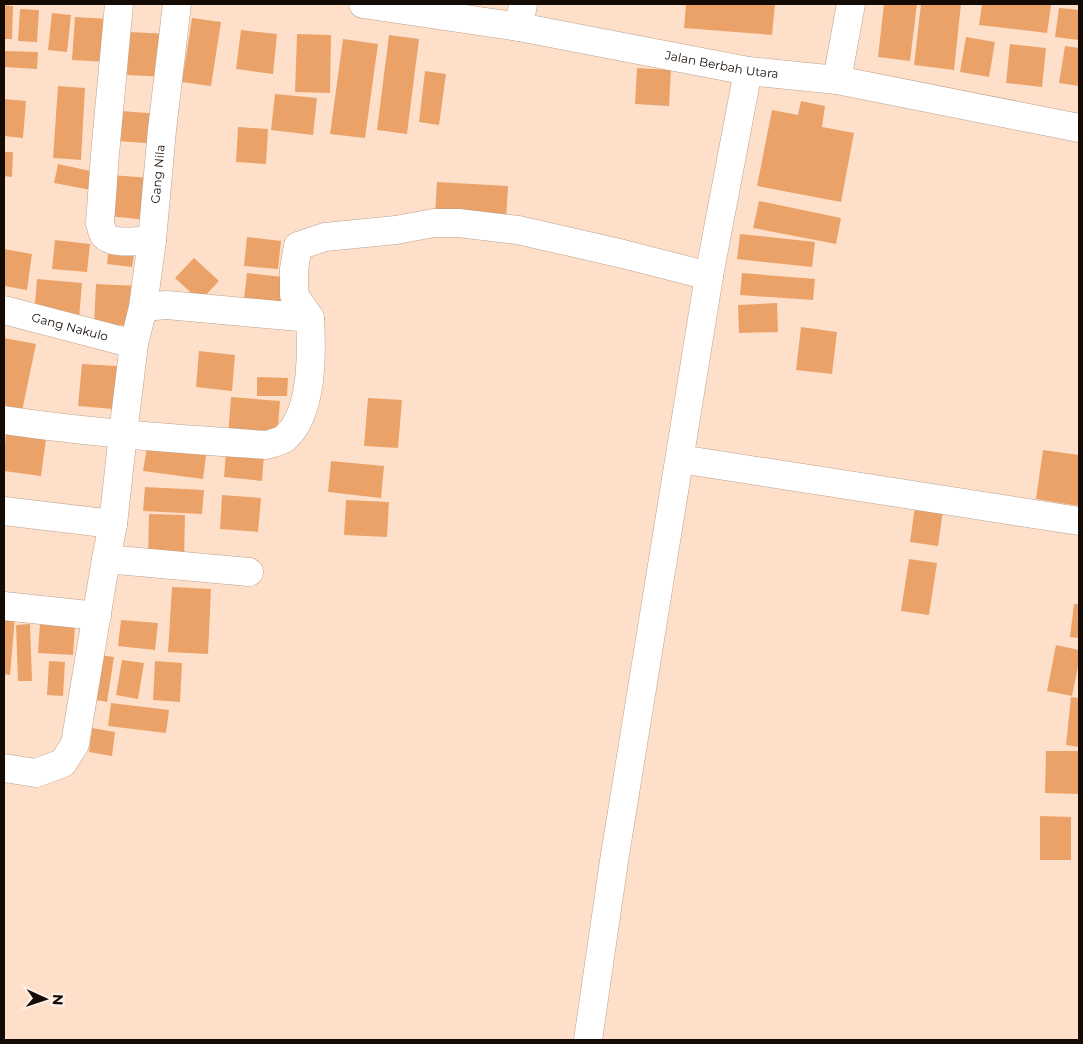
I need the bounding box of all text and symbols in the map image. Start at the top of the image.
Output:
street label: Jalan Berbah Utara [663,47,779,81]
street label: Gang Nila [147,144,168,204]
street label: Gang Nakulo [30,310,110,344]
north arrow [20,974,70,1024]
text: N [49,994,67,1006]

